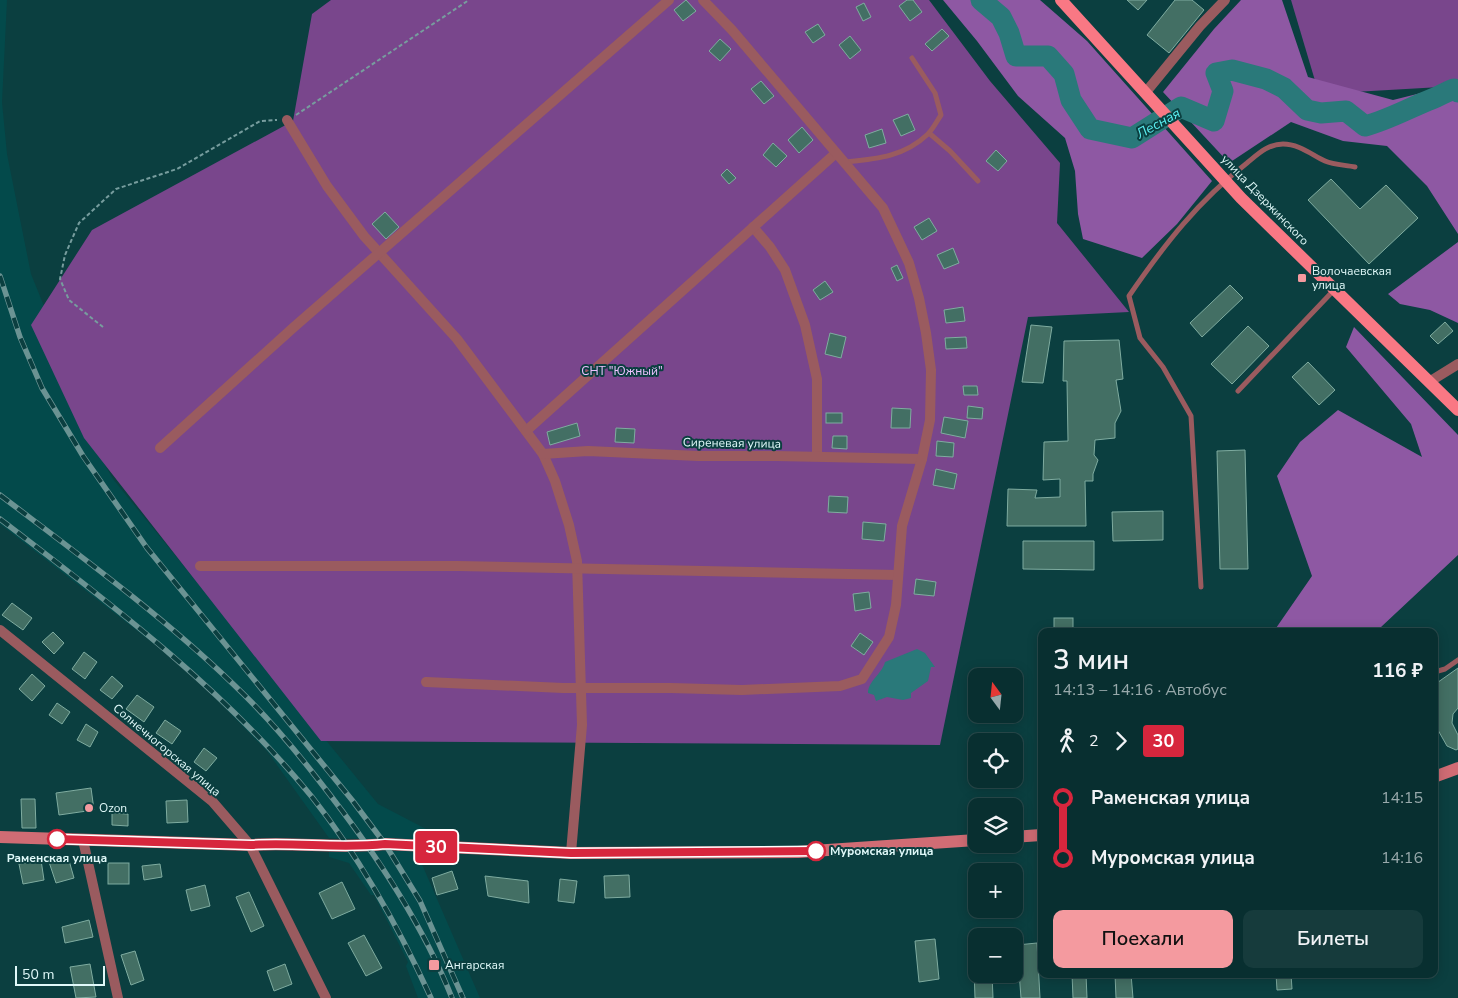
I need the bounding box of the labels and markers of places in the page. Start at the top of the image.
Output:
place label: Волочаевская улица [1312,263,1392,293]
marker: Волочаевская улица [1296,272,1308,284]
place label: Ozon [99,800,127,816]
marker: Ozon [83,802,95,814]
marker: Раменская улица [47,829,67,849]
marker: Муромская улица [806,841,826,861]
place label: Муромская улица [830,843,934,859]
place label: Раменская улица [7,850,107,866]
place label: Ангарская [445,957,505,973]
marker: Ангарская [427,958,441,972]

